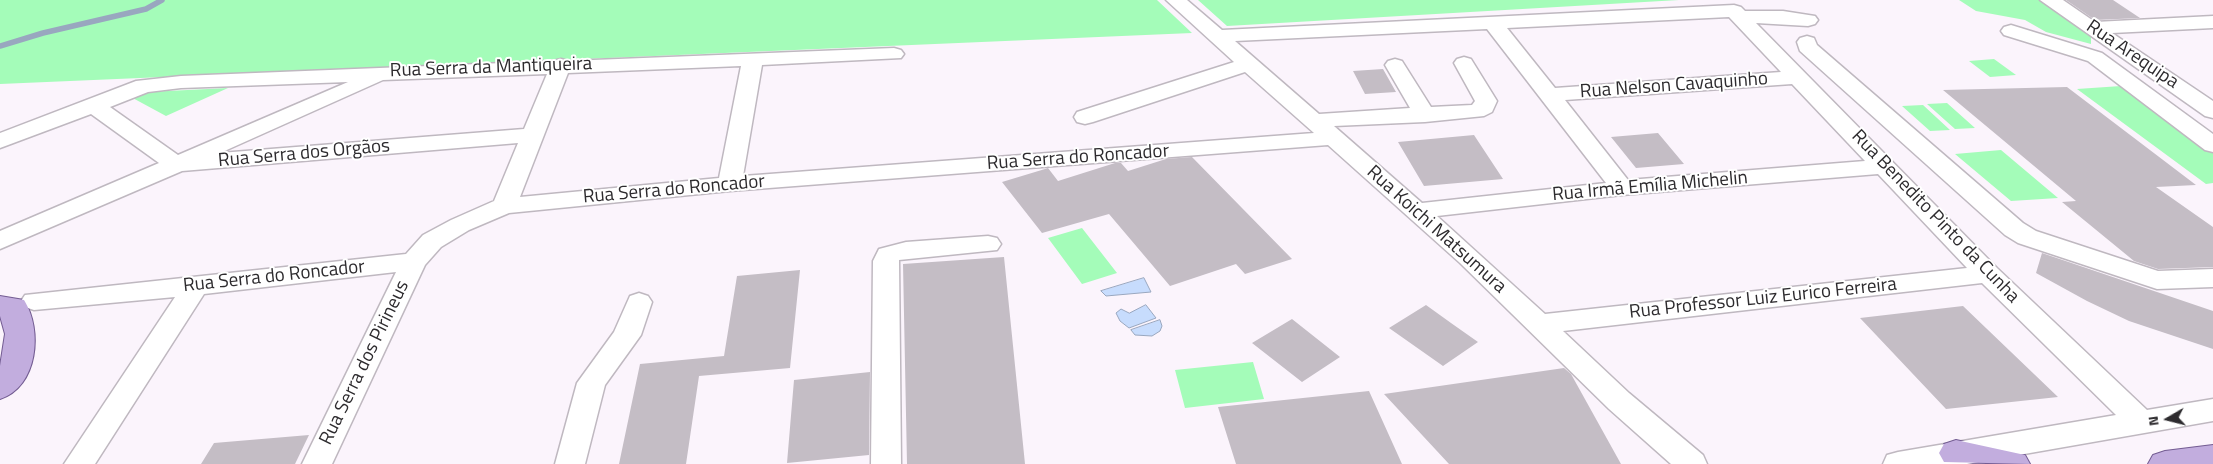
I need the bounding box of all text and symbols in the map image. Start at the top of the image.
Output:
street label: Rua Arequipa [2081,16,2183,94]
street label: Rua Serra da Mantiqueira [390,53,592,83]
street label: Rua Nelson Cavaquinho [1579,68,1769,104]
street label: Rua Benedito Pinto da Cunha [1846,126,2024,308]
street label: Rua Serra dos Orgãos [217,135,391,173]
street label: Rua Serra do Roncador [986,140,1170,176]
street label: Rua Koichi Matsumura [1361,161,1511,299]
street label: Rua Irmã Emília Michelin [1551,167,1749,207]
street label: Rua Serra do Roncador [582,171,766,209]
street label: Rua Serra do Roncador [182,256,366,298]
street label: Rua Professor Luiz Eurico Ferreira [1628,274,1898,324]
street label: Rua Serra dos Pirineus [315,277,415,449]
north arrow [2143,394,2193,444]
text: N [2142,415,2164,427]

